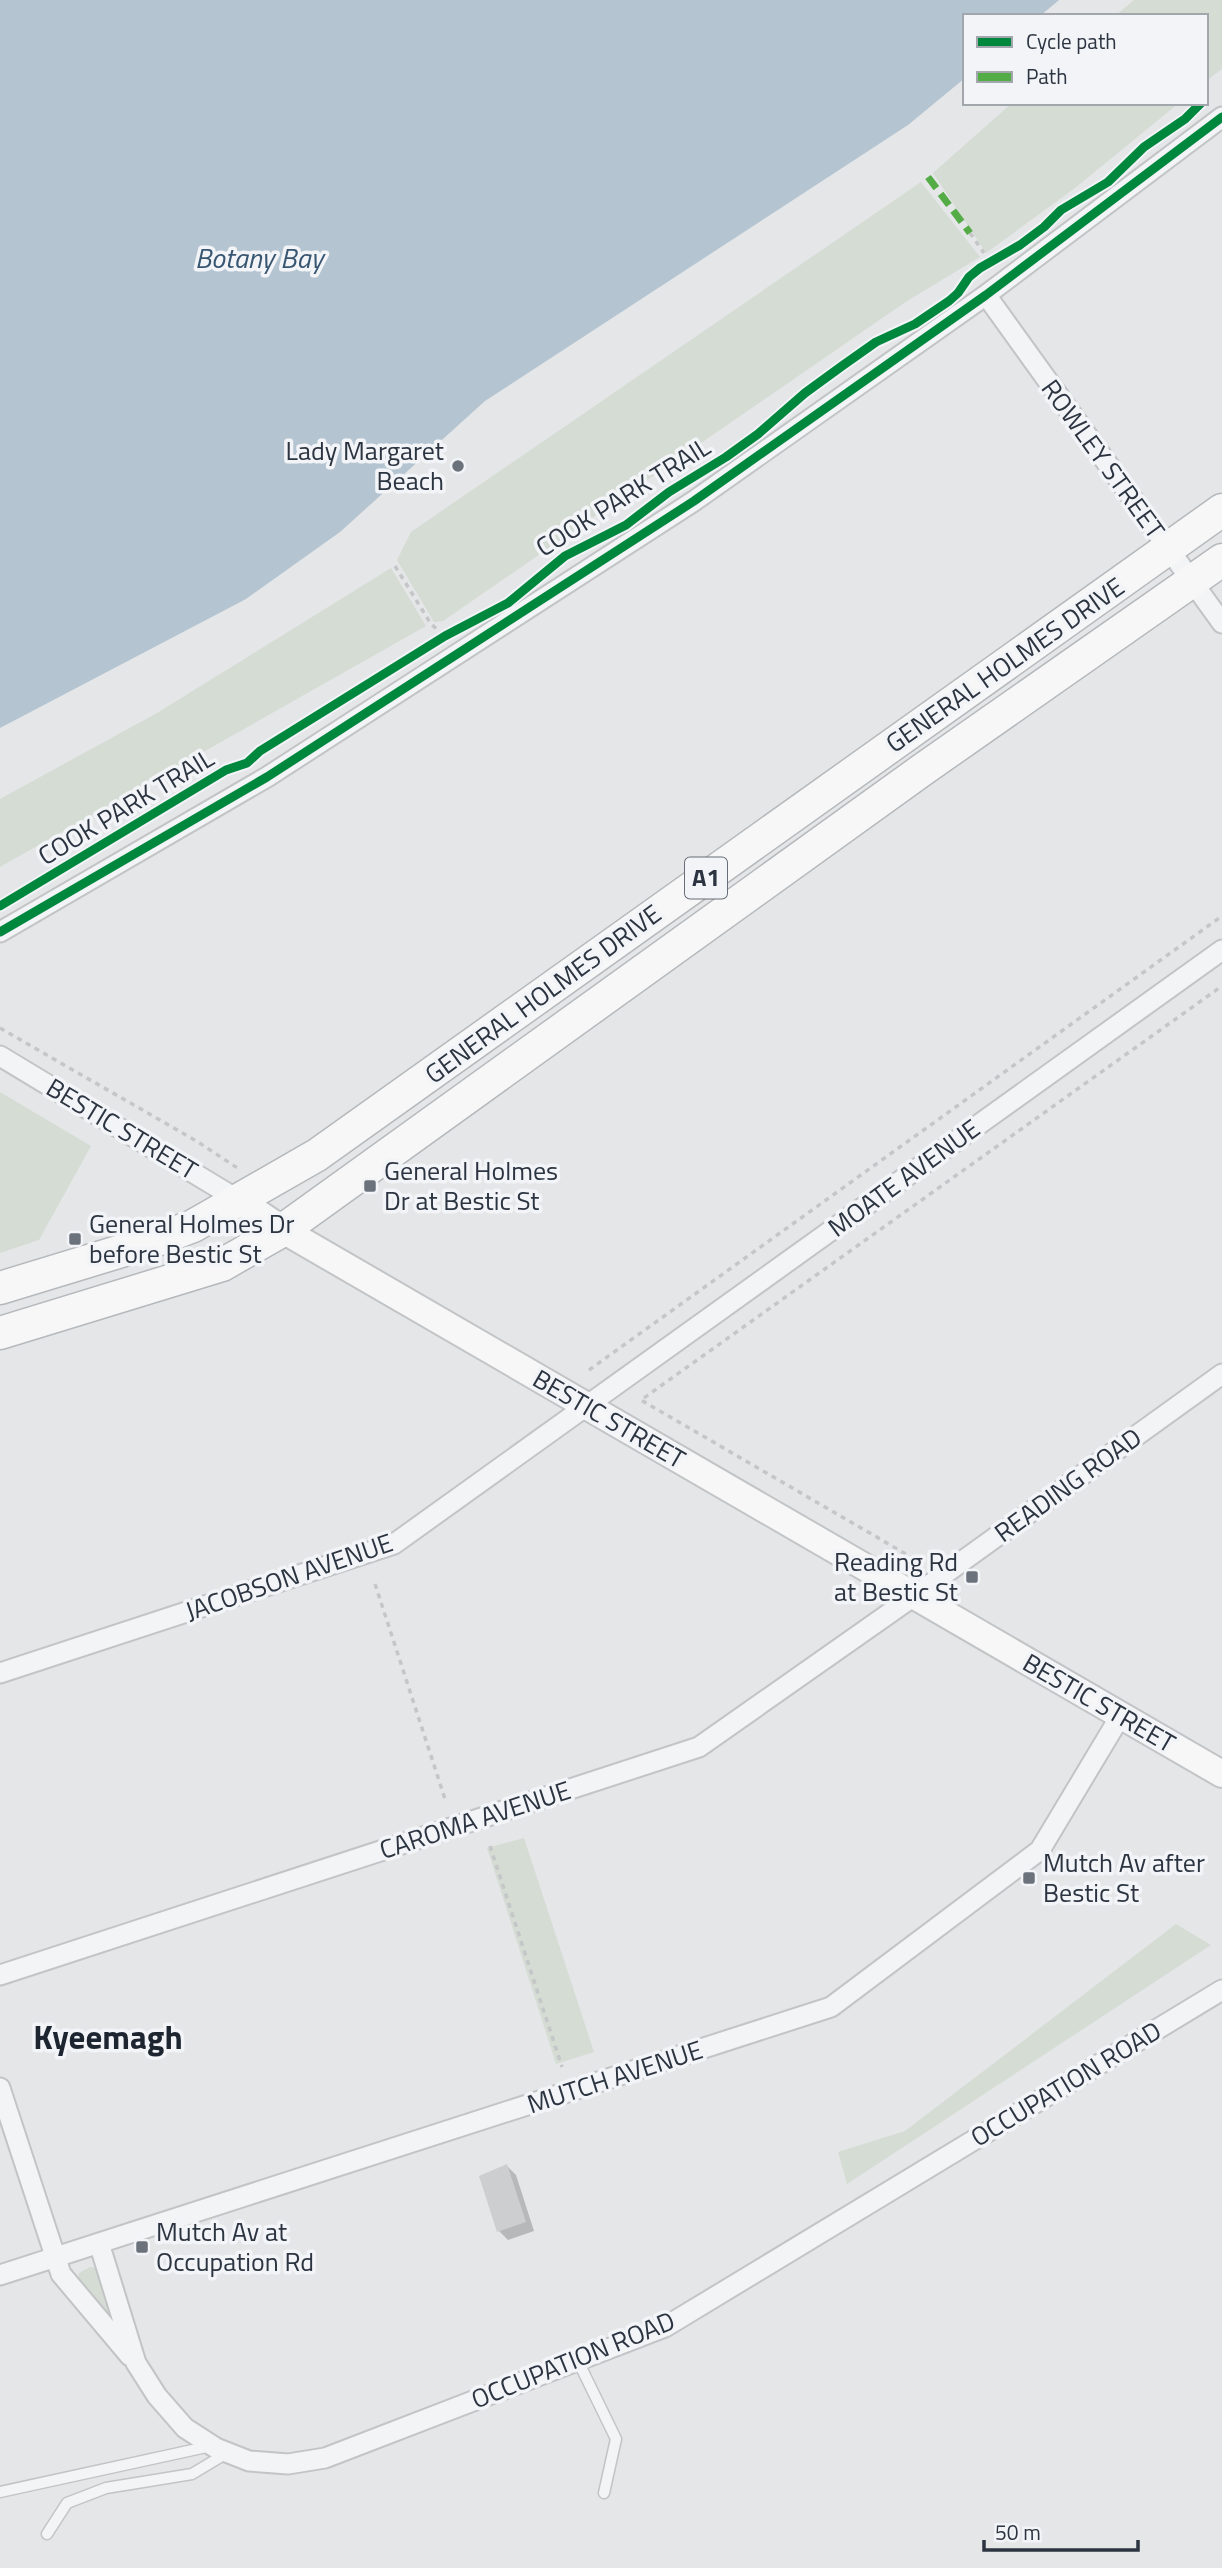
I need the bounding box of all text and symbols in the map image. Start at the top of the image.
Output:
legend [963,14,1208,105]
text: Cycle path [1026,25,1117,57]
text: Path [1026,60,1068,92]
water label: Botany Bay [195,236,326,279]
street label: ROWLEY STREET [1032,371,1175,547]
street label: COOK PARK TRAIL [528,427,718,566]
place label: Lady Margaret Beach [286,431,444,500]
marker: Lady Margaret Beach [450,458,466,474]
street label: GENERAL HOLMES DRIVE [877,567,1132,762]
street label: COOK PARK TRAIL [30,738,222,875]
road number: A1 [685,858,727,898]
street label: GENERAL HOLMES DRIVE [416,894,669,1093]
street label: BESTIC STREET [39,1068,206,1189]
street label: MOATE AVENUE [820,1109,988,1246]
place label: General Holmes Dr at Bestic St [384,1151,558,1220]
marker: General Holmes Dr at Bestic St [362,1178,378,1194]
place label: General Holmes Dr before Bestic St [89,1204,295,1273]
marker: General Holmes Dr before Bestic St [67,1231,83,1247]
street label: BESTIC STREET [526,1359,693,1478]
street label: READING ROAD [986,1418,1149,1551]
street label: JACOBSON AVENUE [180,1523,398,1630]
place label: Reading Rd at Bestic St [834,1542,958,1611]
marker: Reading Rd at Bestic St [964,1569,980,1585]
street label: BESTIC STREET [1016,1643,1183,1762]
street label: CAROMA AVENUE [374,1770,575,1869]
place label: Mutch Av after Bestic St [1043,1843,1205,1912]
marker: Mutch Av after Bestic St [1021,1870,1037,1886]
street label: OCCUPATION ROAD [963,2011,1169,2156]
district label: Kyeemagh [33,2012,183,2062]
street label: MUTCH AVENUE [522,2030,708,2123]
place label: Mutch Av at Occupation Rd [156,2212,314,2281]
marker: Mutch Av at Occupation Rd [134,2239,150,2255]
street label: OCCUPATION ROAD [465,2301,680,2418]
scale bar [984,2508,1138,2552]
text: 50 m [995,2516,1041,2548]

